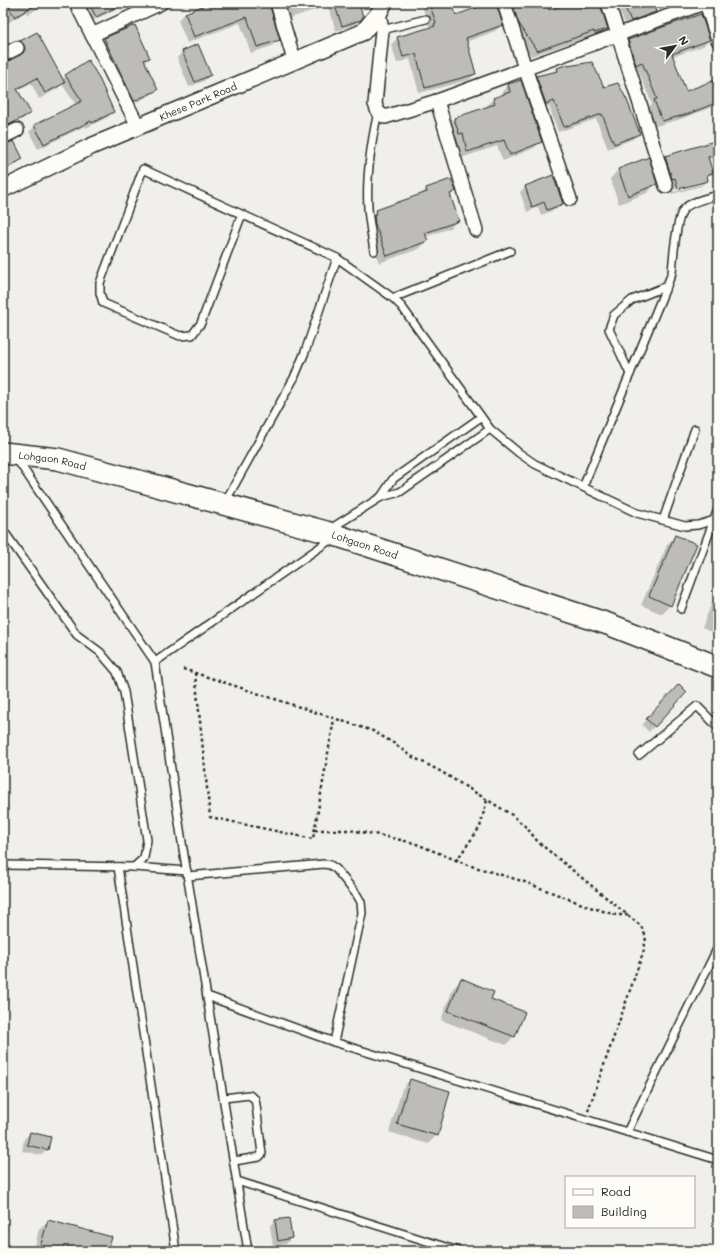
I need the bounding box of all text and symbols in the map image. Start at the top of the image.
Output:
north arrow [655,26,695,66]
text: N [675,33,692,48]
street label: Khese Park Road [157,79,239,124]
street label: Lohgaon Road [18,448,88,473]
street label: Lohgaon Road [330,527,400,562]
legend [565,1176,695,1228]
text: Road [601,1183,631,1199]
text: Building [601,1203,647,1219]

